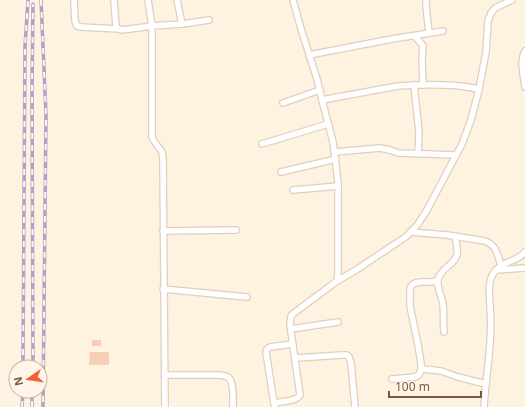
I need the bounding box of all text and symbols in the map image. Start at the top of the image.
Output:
north arrow [8,359,48,399]
scale bar [389,373,481,399]
text: N [9,375,26,387]
text: 100 m [395,378,430,395]

